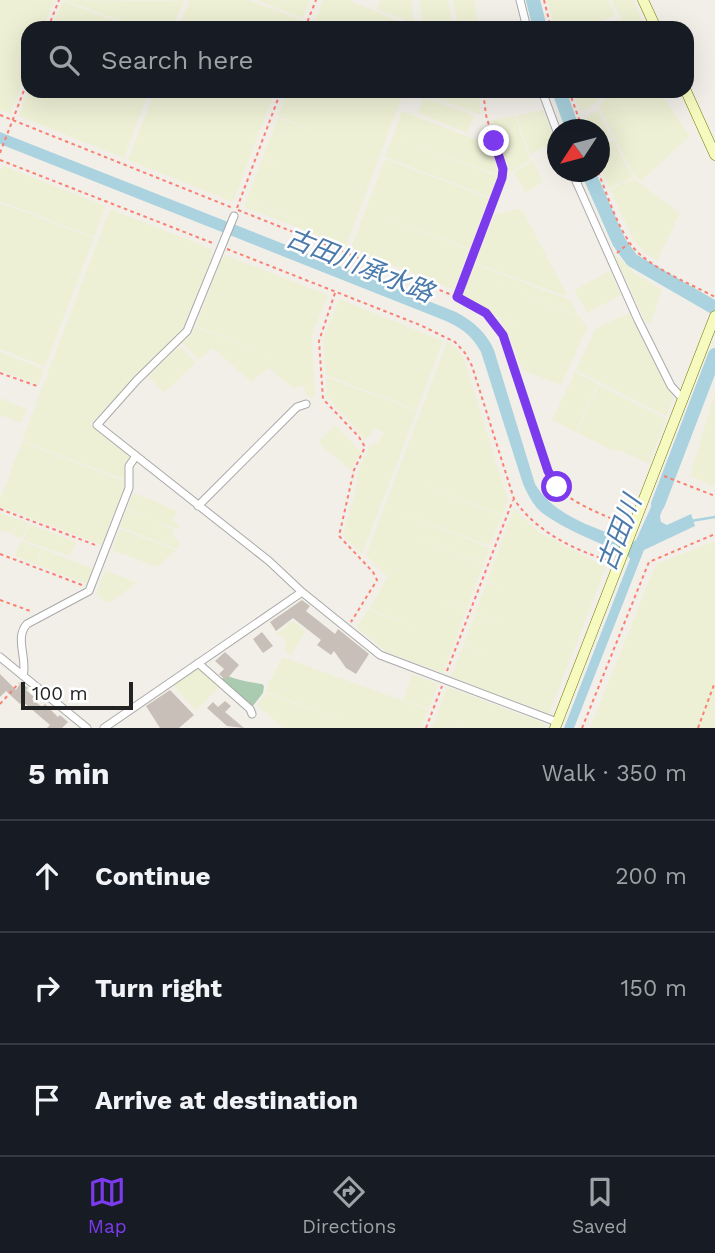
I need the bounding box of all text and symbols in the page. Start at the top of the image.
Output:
search box [21,21,694,98]
icon: search [45,41,83,79]
text: Search here [101,45,253,75]
north arrow [547,119,610,182]
route end [478,125,509,156]
water label: 古田川承水路 [282,222,440,309]
route start [541,471,572,502]
water label: 古田川 [591,488,648,575]
scale bar [21,679,133,711]
text: 100 m [32,682,88,705]
text: 5 min [28,756,110,791]
text: Walk · 350 m [541,760,687,787]
icon: ahead [28,857,66,895]
text: Continue [95,861,211,891]
text: 200 m [615,863,687,890]
icon: right [28,969,66,1007]
text: Turn right [95,973,222,1003]
text: 150 m [621,975,687,1002]
icon: arrive [28,1081,66,1119]
text: Arrive at destination [95,1085,358,1115]
tab: Map [88,1173,127,1238]
tab: Directions [302,1173,396,1238]
tab: Saved [572,1173,627,1238]

